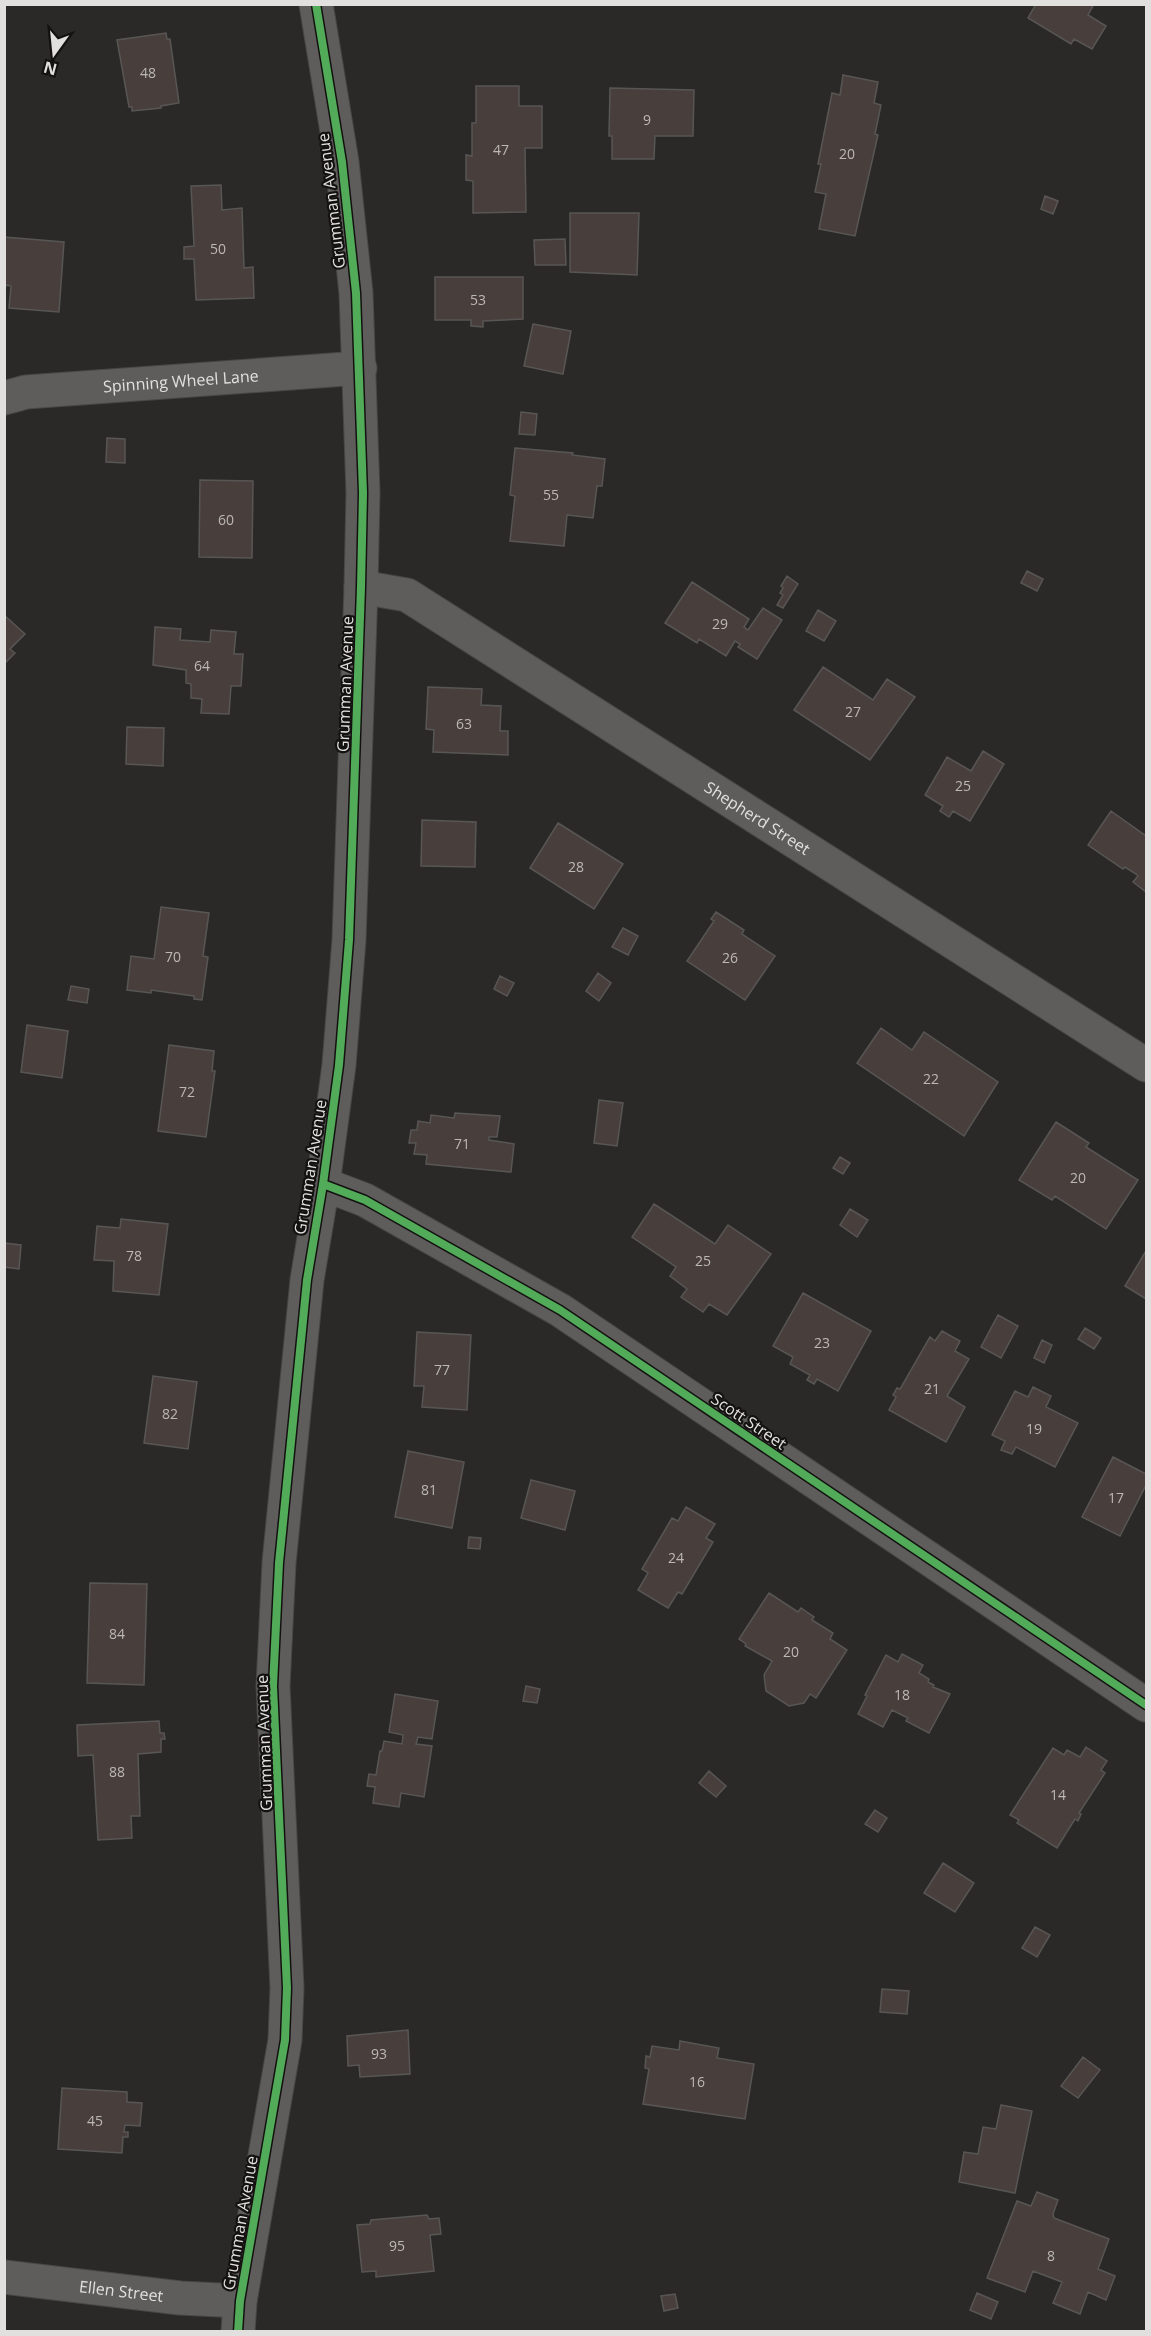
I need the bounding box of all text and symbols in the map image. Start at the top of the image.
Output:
north arrow [24,24,84,84]
text: N [41,56,59,81]
house number: 48 [140,63,156,82]
house number: 9 [643,110,651,129]
street label: Grumman Avenue [312,132,350,270]
house number: 47 [493,140,509,159]
house number: 20 [839,144,855,163]
house number: 50 [210,239,226,258]
house number: 53 [470,290,486,309]
street label: Spinning Wheel Lane [102,364,259,397]
house number: 55 [543,485,559,504]
house number: 60 [218,510,234,529]
house number: 29 [712,614,728,633]
street label: Grumman Avenue [332,616,358,752]
house number: 64 [194,656,210,675]
house number: 27 [845,702,861,721]
house number: 63 [456,714,472,733]
street label: Shepherd Street [700,776,815,860]
house number: 25 [955,776,971,795]
house number: 28 [568,857,584,876]
house number: 70 [165,947,181,966]
house number: 26 [722,948,738,967]
house number: 22 [923,1069,939,1088]
house number: 72 [179,1082,195,1101]
street label: Grumman Avenue [288,1098,332,1236]
house number: 71 [454,1134,470,1153]
house number: 20 [1070,1168,1086,1187]
house number: 78 [126,1246,142,1265]
house number: 25 [695,1251,711,1270]
house number: 23 [814,1333,830,1352]
house number: 77 [434,1360,450,1379]
house number: 21 [924,1379,940,1398]
street label: Scott Street [707,1388,791,1454]
house number: 82 [162,1404,178,1423]
house number: 19 [1026,1419,1042,1438]
house number: 81 [421,1480,437,1499]
house number: 17 [1108,1488,1124,1507]
house number: 24 [668,1548,684,1567]
house number: 84 [109,1624,125,1643]
house number: 20 [783,1642,799,1661]
street label: Grumman Avenue [251,1675,277,1811]
house number: 18 [894,1685,910,1704]
house number: 88 [109,1762,125,1781]
house number: 14 [1050,1785,1066,1804]
house number: 93 [371,2044,387,2063]
house number: 16 [689,2072,705,2091]
house number: 45 [87,2111,103,2130]
street label: Grumman Avenue [217,2154,263,2292]
house number: 95 [389,2236,405,2255]
house number: 8 [1047,2246,1055,2265]
street label: Ellen Street [78,2275,165,2307]

